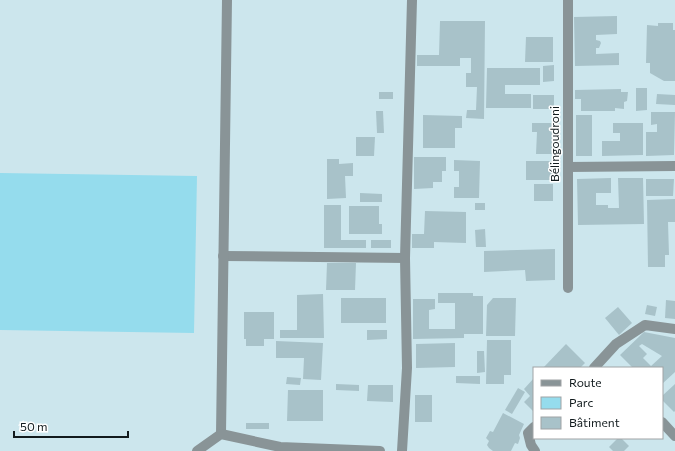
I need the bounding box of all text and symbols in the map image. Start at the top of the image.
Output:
street label: Bélingoudroni [547,106,561,182]
legend [533,367,663,439]
text: Route [569,375,602,389]
text: Parc [569,395,593,409]
scale bar [14,413,128,439]
text: Bâtiment [569,415,620,429]
text: 50 m [20,419,48,433]

